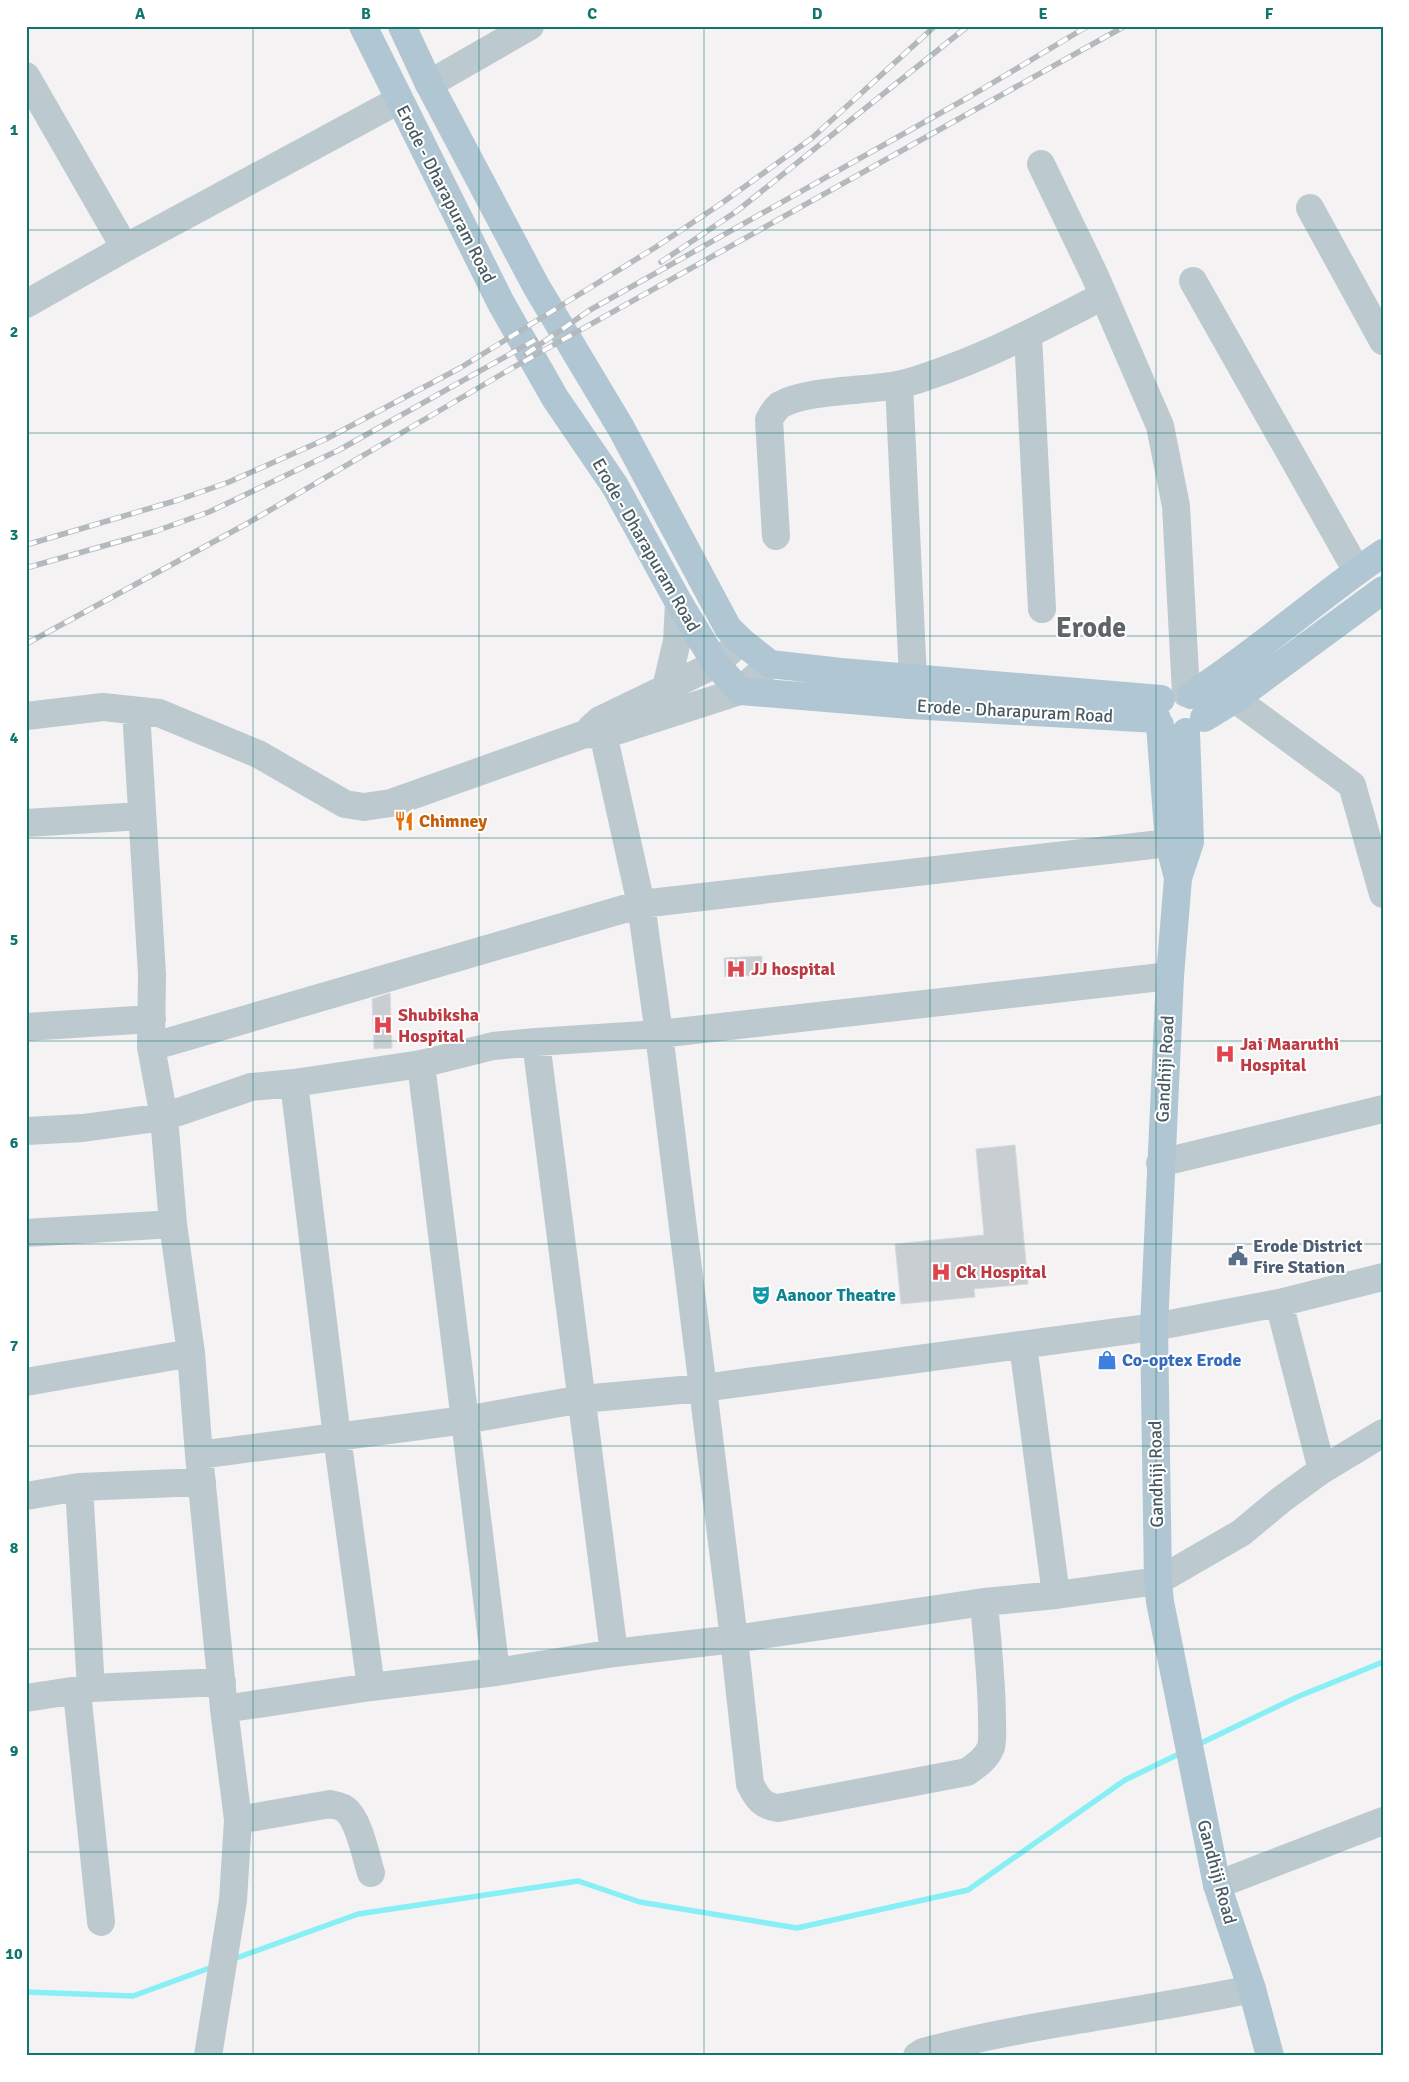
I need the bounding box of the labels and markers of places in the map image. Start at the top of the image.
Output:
restaurant icon: Chimney [393,810,415,832]
place label: Chimney [419,810,487,832]
hospital icon: JJ hospital [725,958,747,980]
place label: JJ hospital [751,958,836,980]
place label: Shubiksha Hospital [398,1004,479,1047]
hospital icon: Shubiksha Hospital [372,1014,394,1036]
place label: Jai Maaruthi Hospital [1240,1033,1339,1076]
hospital icon: Jai Maaruthi Hospital [1214,1043,1236,1065]
place label: Erode District Fire Station [1253,1235,1363,1278]
public building icon: Erode District Fire Station [1227,1245,1249,1267]
hospital icon: Ck Hospital [930,1261,952,1283]
place label: Ck Hospital [956,1261,1047,1283]
theatre icon: Aanoor Theatre [750,1284,772,1306]
place label: Aanoor Theatre [776,1284,896,1306]
shop icon: Co-optex Erode [1096,1349,1118,1371]
place label: Co-optex Erode [1122,1349,1242,1371]

